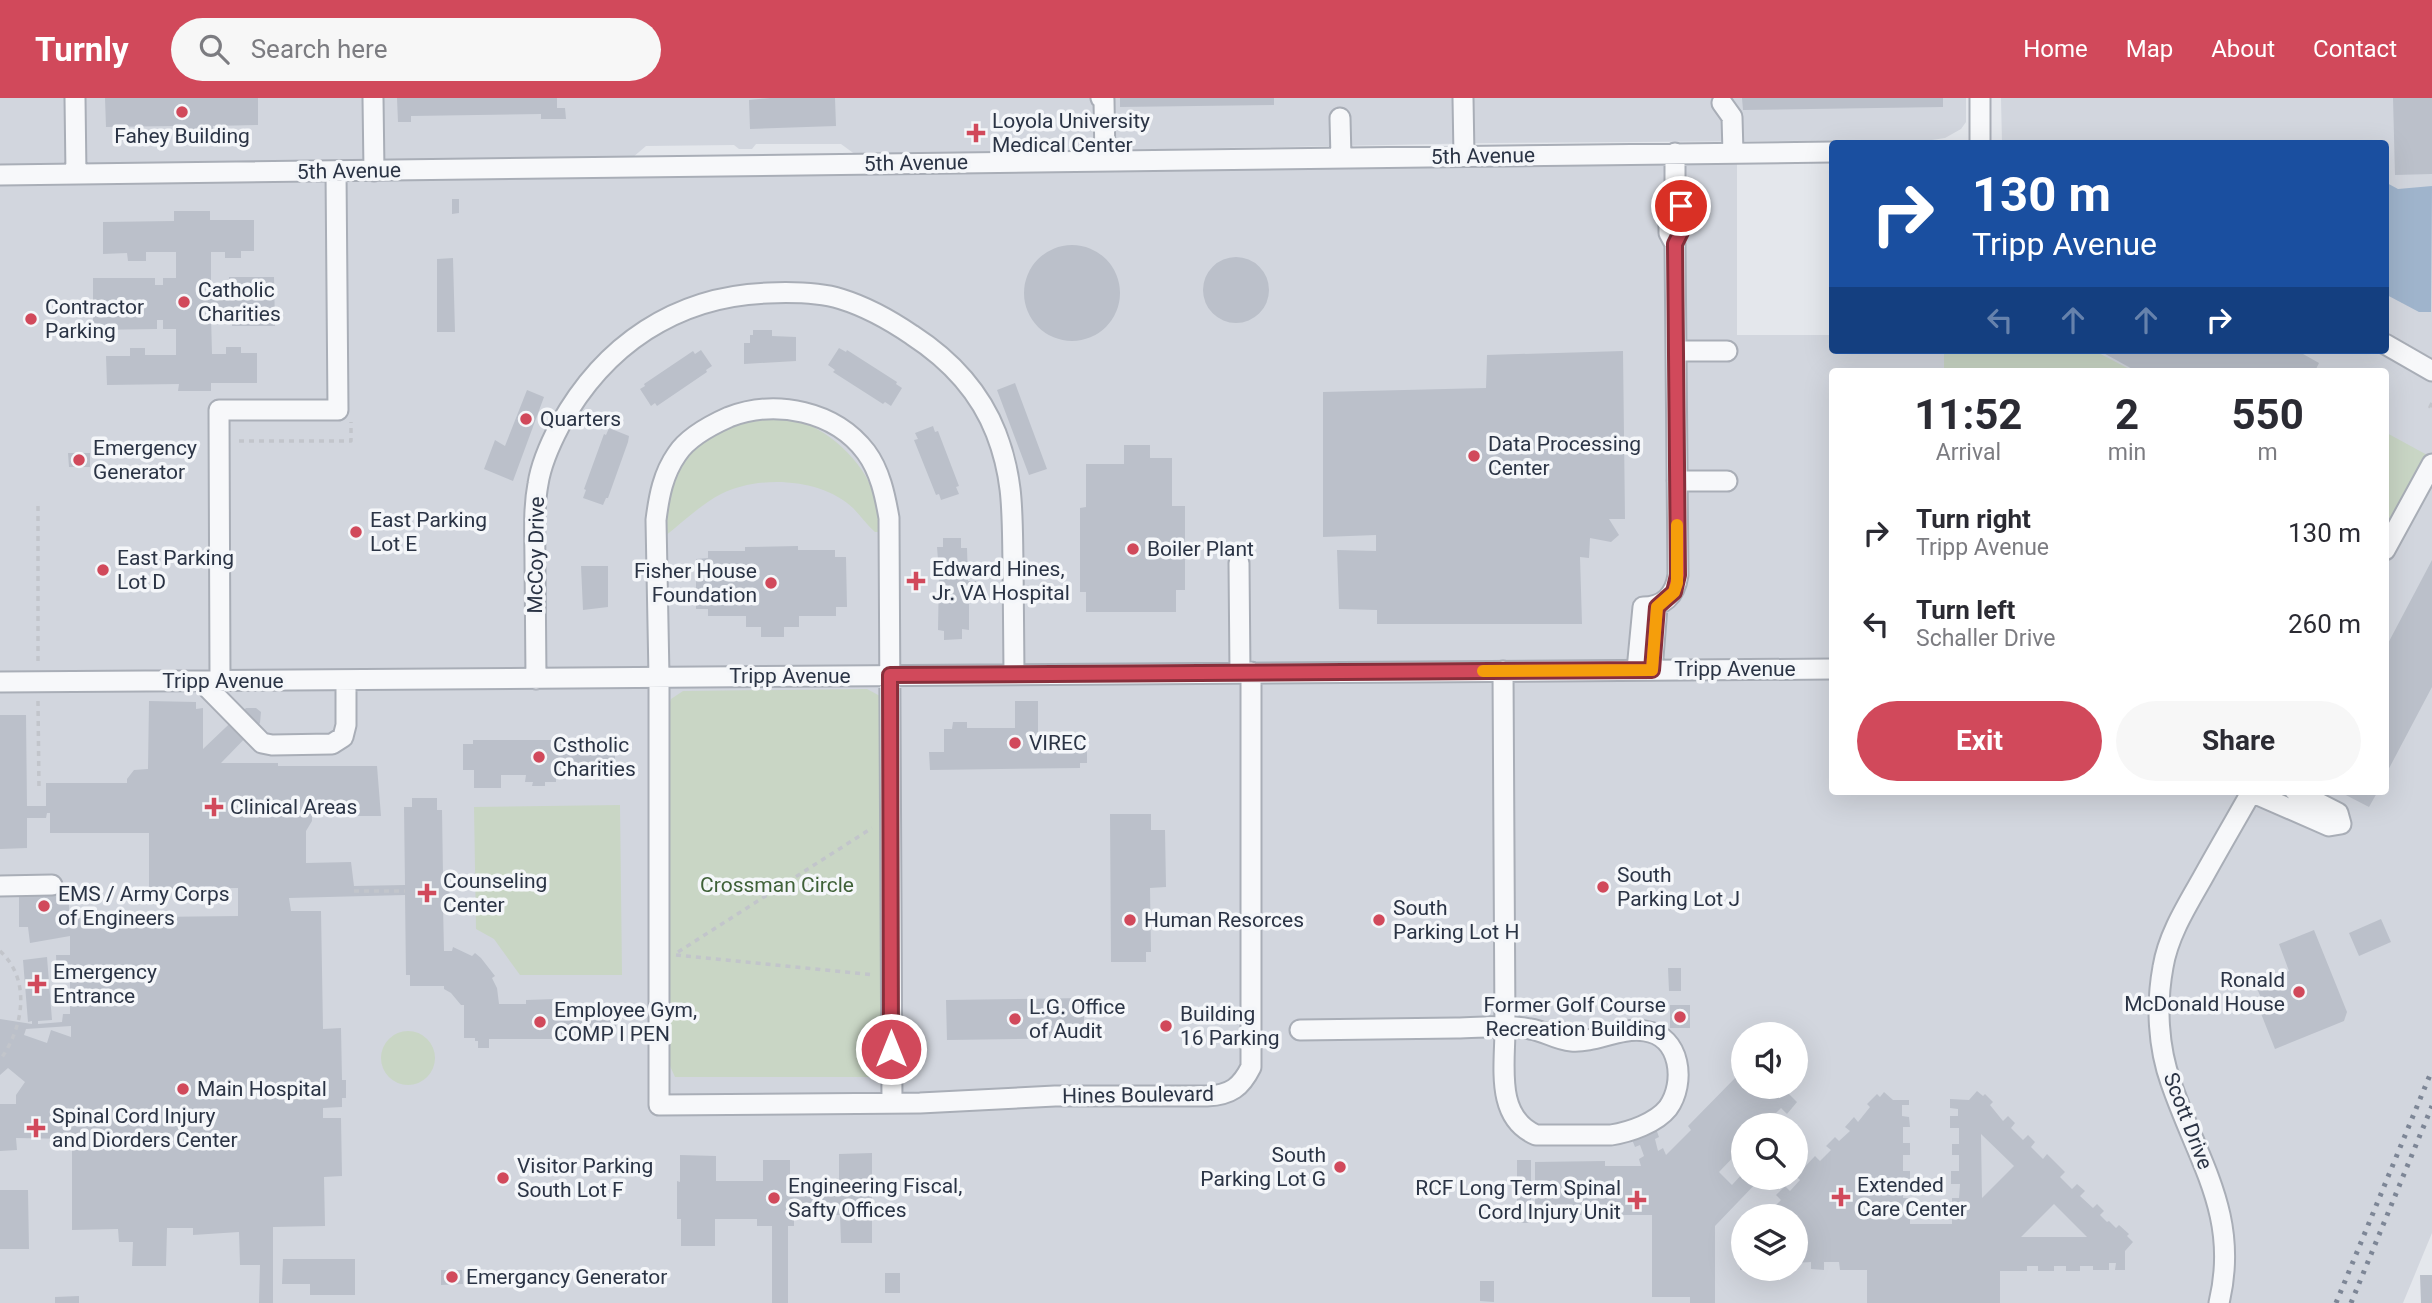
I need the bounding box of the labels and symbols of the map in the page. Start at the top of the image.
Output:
marker: Fahey Building [174,104,190,120]
place label: Loyola University Medical Center [992,109,1150,157]
marker: Loyola University Medical Center [966,123,986,143]
place label: Fahey Building [114,124,250,148]
street label: 5th Avenue [1431,143,1535,169]
street label: 5th Avenue [864,150,968,176]
street label: 5th Avenue [297,158,401,184]
pin [1651,176,1711,236]
place label: Catholic Charities [198,278,281,326]
marker: Catholic Charities [176,294,192,310]
place label: Contractor Parking [45,295,144,343]
marker: Contractor Parking [23,311,39,327]
place label: Quarters [540,407,621,431]
marker: Quarters [518,411,534,427]
place label: Data Processing Center [1488,432,1641,480]
place label: Emergency Generator [93,436,197,484]
marker: Data Processing Center [1466,448,1482,464]
marker: Emergency Generator [71,452,87,468]
street label: McCoy Drive [523,496,549,614]
place label: East Parking Lot E [370,508,487,556]
marker: East Parking Lot E [348,524,364,540]
place label: Boiler Plant [1147,537,1254,561]
marker: Boiler Plant [1125,541,1141,557]
place label: East Parking Lot D [117,546,234,594]
place label: Edward Hines, Jr. VA Hospital [932,557,1070,605]
place label: Fisher House Foundation [634,559,757,607]
marker: East Parking Lot D [95,562,111,578]
marker: Edward Hines, Jr. VA Hospital [906,571,926,591]
marker: Fisher House Foundation [763,575,779,591]
street label: Tripp Avenue [1674,657,1796,681]
street label: Tripp Avenue [729,664,851,688]
street label: Tripp Avenue [162,669,284,693]
place label: VIREC [1029,731,1087,755]
place label: Cstholic Charities [553,733,636,781]
marker: VIREC [1007,735,1023,751]
marker: Cstholic Charities [531,749,547,765]
place label: Clinical Areas [230,795,357,819]
marker: Clinical Areas [204,797,224,817]
place label: South Parking Lot J [1617,863,1740,911]
place label: Counseling Center [443,869,547,917]
park label: Crossman Circle [700,873,854,897]
marker: South Parking Lot J [1595,879,1611,895]
place label: EMS / Army Corps of Engineers [58,882,230,930]
marker: Counseling Center [417,883,437,903]
place label: South Parking Lot H [1393,896,1519,944]
marker: EMS / Army Corps of Engineers [36,898,52,914]
place label: Human Resorces [1144,908,1304,932]
marker: Human Resorces [1122,912,1138,928]
marker: South Parking Lot H [1371,912,1387,928]
place label: Emergency Entrance [53,960,157,1008]
place label: Ronald McDonald House [2124,968,2285,1016]
marker: Emergency Entrance [27,974,47,994]
marker: Ronald McDonald House [2291,984,2307,1000]
place label: Former Golf Course Recreation Building [1483,993,1666,1041]
place label: L.G. Office of Audit [1029,995,1125,1043]
place label: Employee Gym, COMP I PEN [554,998,697,1046]
place label: Building 16 Parking [1180,1002,1280,1050]
marker: Former Golf Course Recreation Building [1672,1009,1688,1025]
marker: L.G. Office of Audit [1007,1011,1023,1027]
position arrow [854,1012,928,1086]
marker: Employee Gym, COMP I PEN [532,1014,548,1030]
marker: Building 16 Parking [1158,1018,1174,1034]
street label: Scott Drive [2159,1069,2217,1173]
place label: Main Hospital [197,1077,327,1101]
marker: Main Hospital [175,1081,191,1097]
street label: Hines Boulevard [1062,1082,1214,1108]
place label: Spinal Cord Injury and Diorders Center [52,1104,238,1152]
marker: Spinal Cord Injury and Diorders Center [26,1118,46,1138]
place label: South Parking Lot G [1200,1143,1326,1191]
place label: Visitor Parking South Lot F [517,1154,653,1202]
marker: South Parking Lot G [1332,1159,1348,1175]
marker: Visitor Parking South Lot F [495,1170,511,1186]
place label: Extended Care Center [1857,1173,1967,1221]
place label: Engineering Fiscal, Safty Offices [788,1174,962,1222]
place label: RCF Long Term Spinal Cord Injury Unit [1415,1176,1621,1224]
marker: Extended Care Center [1831,1187,1851,1207]
marker: Engineering Fiscal, Safty Offices [766,1190,782,1206]
marker: RCF Long Term Spinal Cord Injury Unit [1627,1190,1647,1210]
place label: Emergancy Generator [466,1265,667,1289]
marker: Emergancy Generator [444,1269,460,1285]

